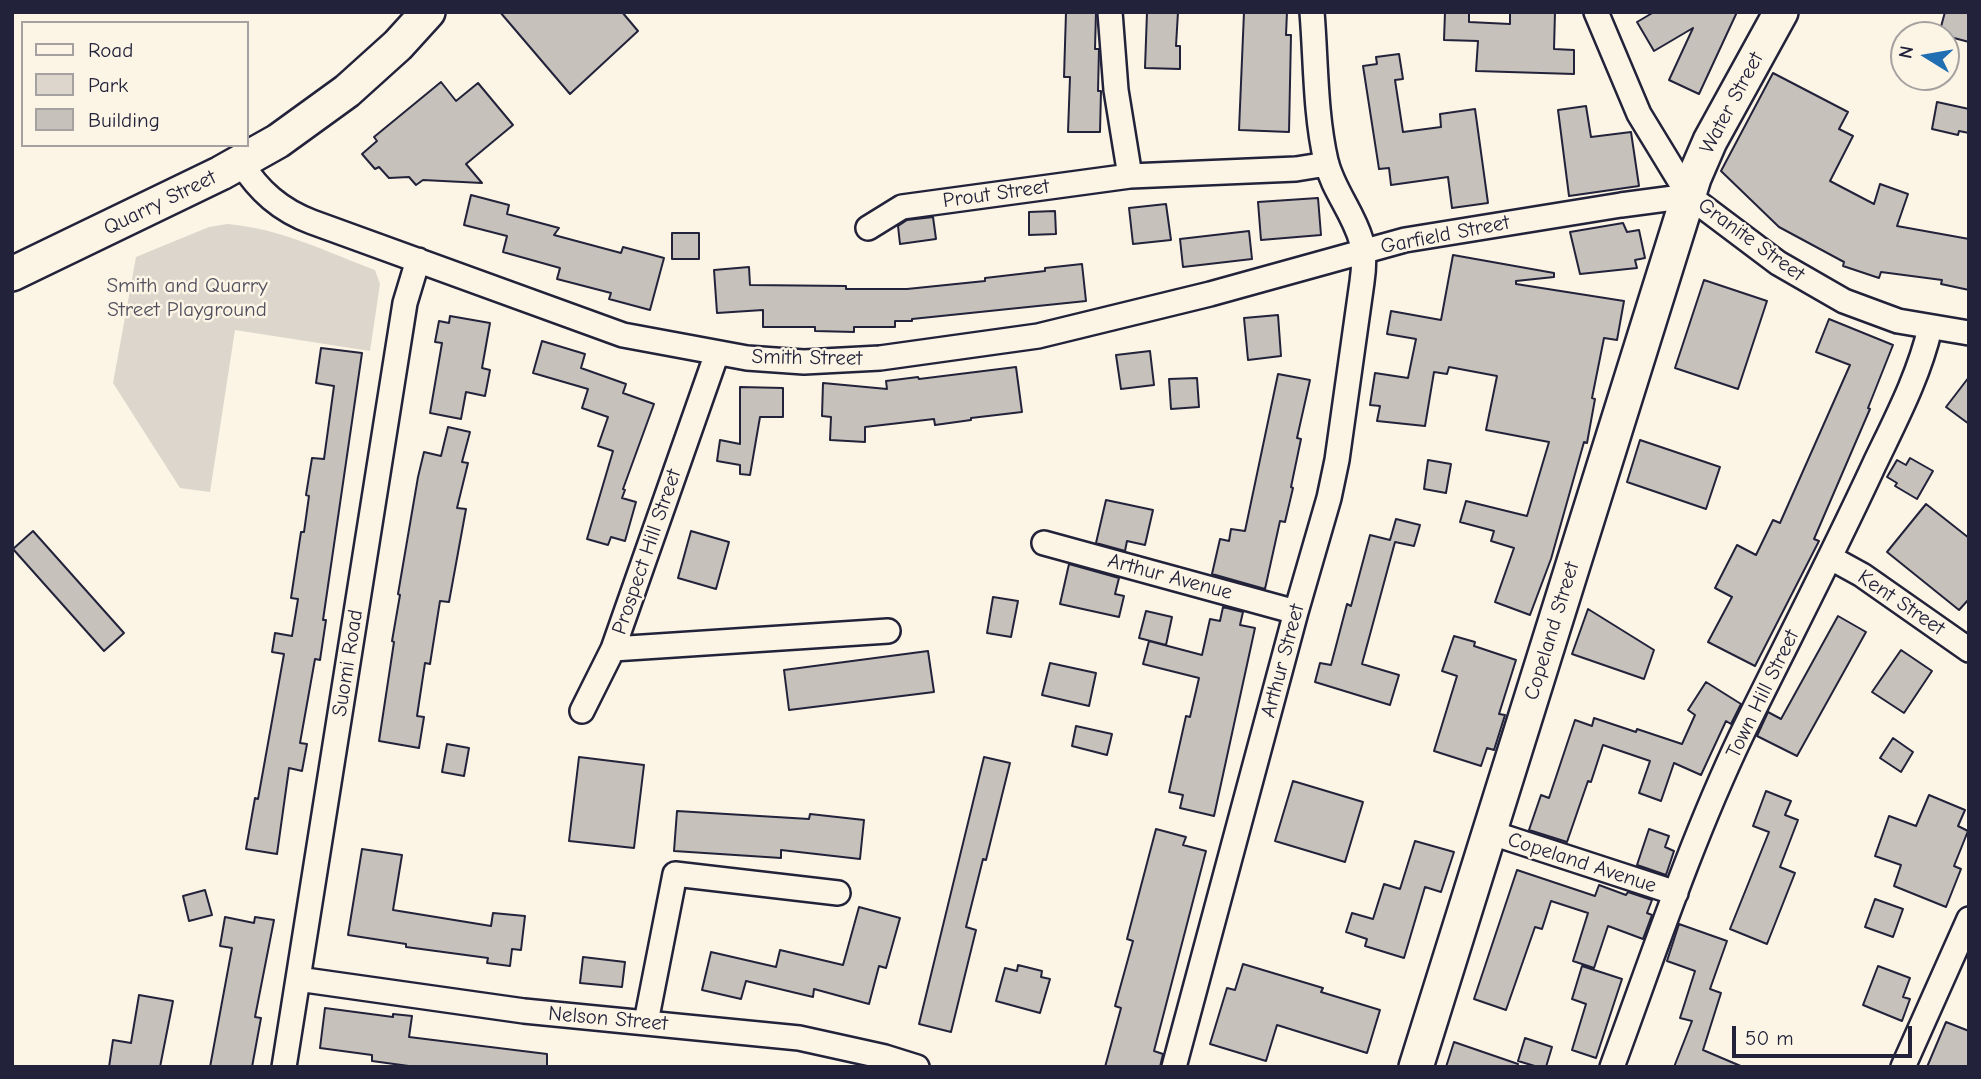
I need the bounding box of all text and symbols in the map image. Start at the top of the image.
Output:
legend [21,21,248,147]
north arrow [1890,21,1960,91]
text: Road [88,38,133,62]
text: N [1894,44,1918,61]
street label: Water Street [1695,48,1769,158]
text: Park [88,73,128,97]
text: Building [88,108,160,132]
street label: Quarry Street [100,165,220,241]
street label: Prout Street [941,174,1051,214]
street label: Granite Street [1693,193,1809,287]
street label: Garfield Street [1378,210,1512,260]
park label: Smith and Quarry Street Playground [106,273,268,323]
street label: Smith Street [751,344,863,372]
street label: Prospect Hill Street [607,466,687,638]
street label: Arthur Avenue [1105,548,1235,606]
street label: Copeland Street [1519,559,1585,703]
street label: Kent Street [1853,565,1949,641]
street label: Arthur Street [1256,601,1310,721]
street label: Suomi Road [327,608,369,718]
street label: Town Hill Street [1721,626,1805,762]
street label: Copeland Avenue [1504,827,1660,899]
street label: Nelson Street [547,1001,669,1037]
scale bar [1736,1012,1916,1056]
text: 50 m [1745,1026,1794,1050]

